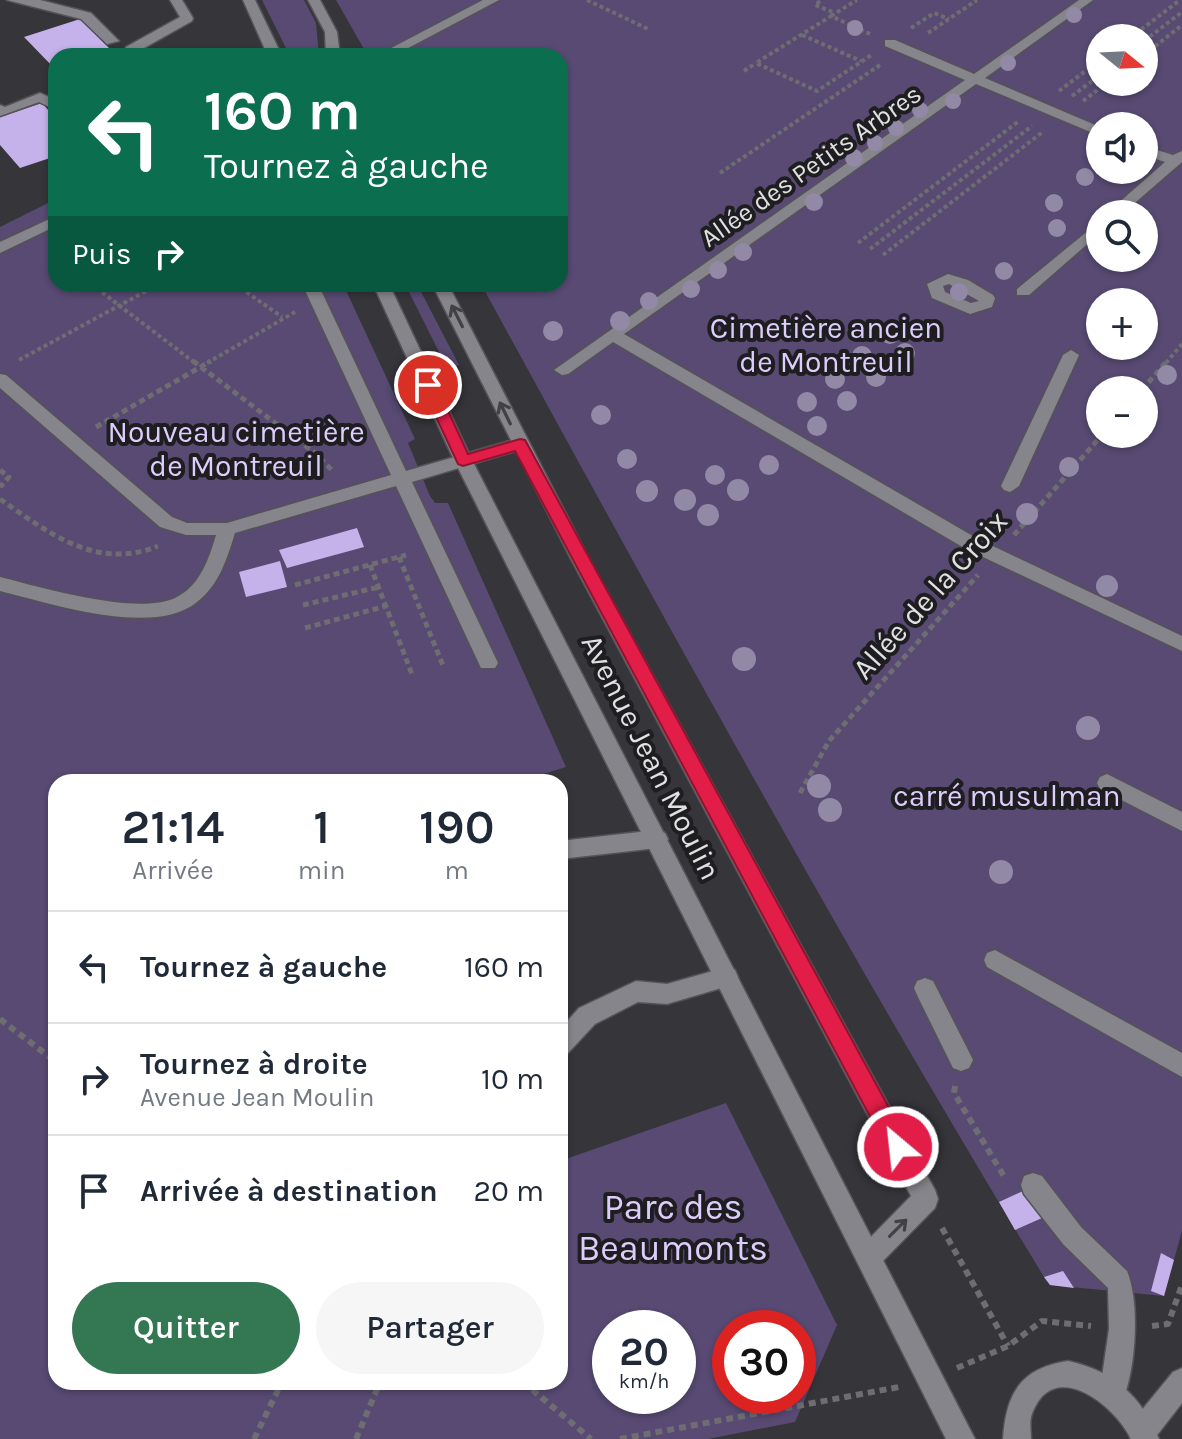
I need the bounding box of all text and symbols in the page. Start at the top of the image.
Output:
north arrow [1086,24,1158,96]
map controls [1086,24,1158,448]
text: 160 m [204,78,361,143]
street label: Allée des Petits Arbres [695,78,927,254]
icon: left [72,80,176,184]
button: sound [1086,112,1158,184]
text: Tournez à gauche [204,145,489,187]
button: search [1086,200,1158,272]
icon: right [147,232,191,276]
text: Puis [72,236,131,272]
button: + [1086,288,1158,360]
one-way arrow [448,304,464,328]
park label: Cimetière ancien de Montreuil [710,310,942,380]
pin [394,351,462,419]
icon: arrive [406,363,450,407]
button: − [1086,376,1158,448]
one-way arrow [497,402,512,426]
park label: Nouveau cimetière de Montreuil [107,414,365,484]
street label: Allée de la Croix [845,503,1015,687]
street label: Avenue Jean Moulin [574,628,728,886]
park label: carré musulman [893,778,1121,814]
text: 21:14 [121,799,224,855]
text: 1 [313,799,330,855]
text: 190 [419,799,495,855]
text: Arrivée [132,855,214,886]
text: min [298,855,346,886]
text: m [445,855,469,886]
icon: left [72,945,116,989]
text: Tournez à gauche [140,949,387,985]
text: 160 m [464,949,544,985]
text: Tournez à droite [140,1046,368,1082]
icon: right [72,1057,116,1101]
text: 10 m [481,1061,544,1097]
text: Avenue Jean Moulin [140,1082,374,1113]
position arrow [856,1105,940,1189]
icon: arrive [72,1169,116,1213]
text: Arrivée à destination [140,1173,438,1209]
text: 20 m [474,1173,544,1209]
park label: Parc des Beaumonts [578,1186,768,1269]
one-way arrow [888,1218,907,1238]
button: Quitter [72,1282,300,1374]
button: Partager [316,1282,544,1374]
speed limit sign: 30 [712,1310,816,1414]
text: 20 [619,1328,669,1375]
text: km/h [619,1370,669,1393]

